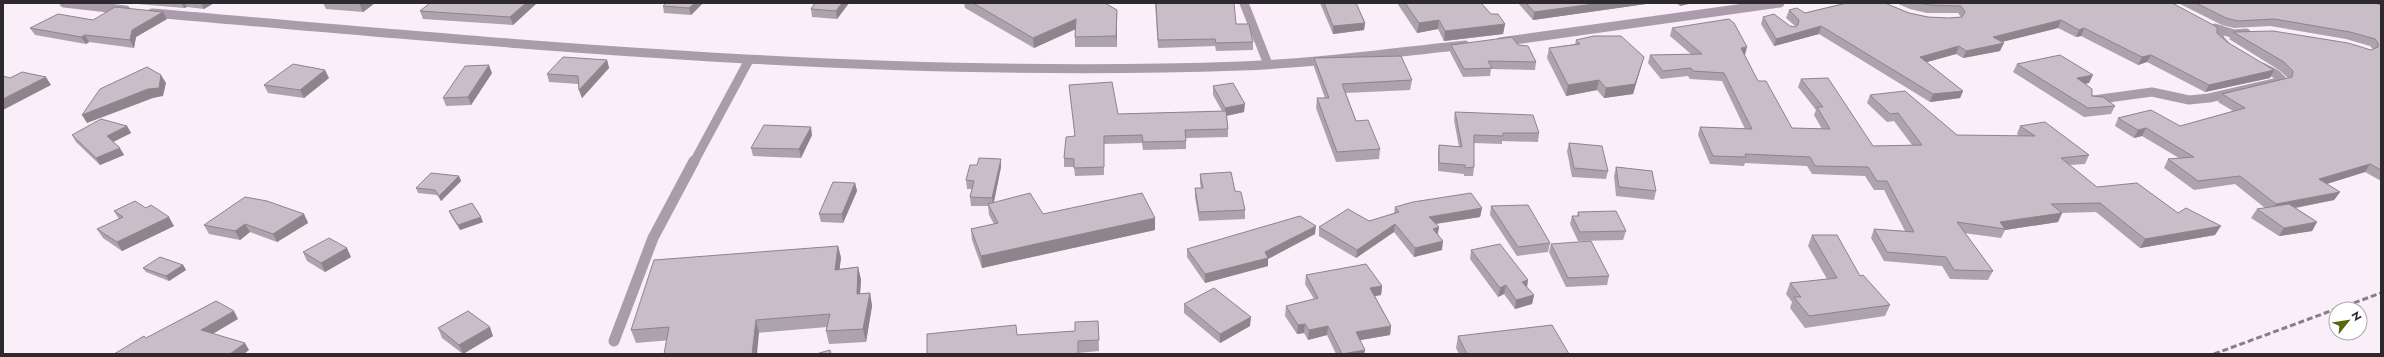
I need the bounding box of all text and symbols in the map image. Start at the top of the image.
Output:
north arrow [2328,301,2368,341]
text: N [2348,308,2366,324]

